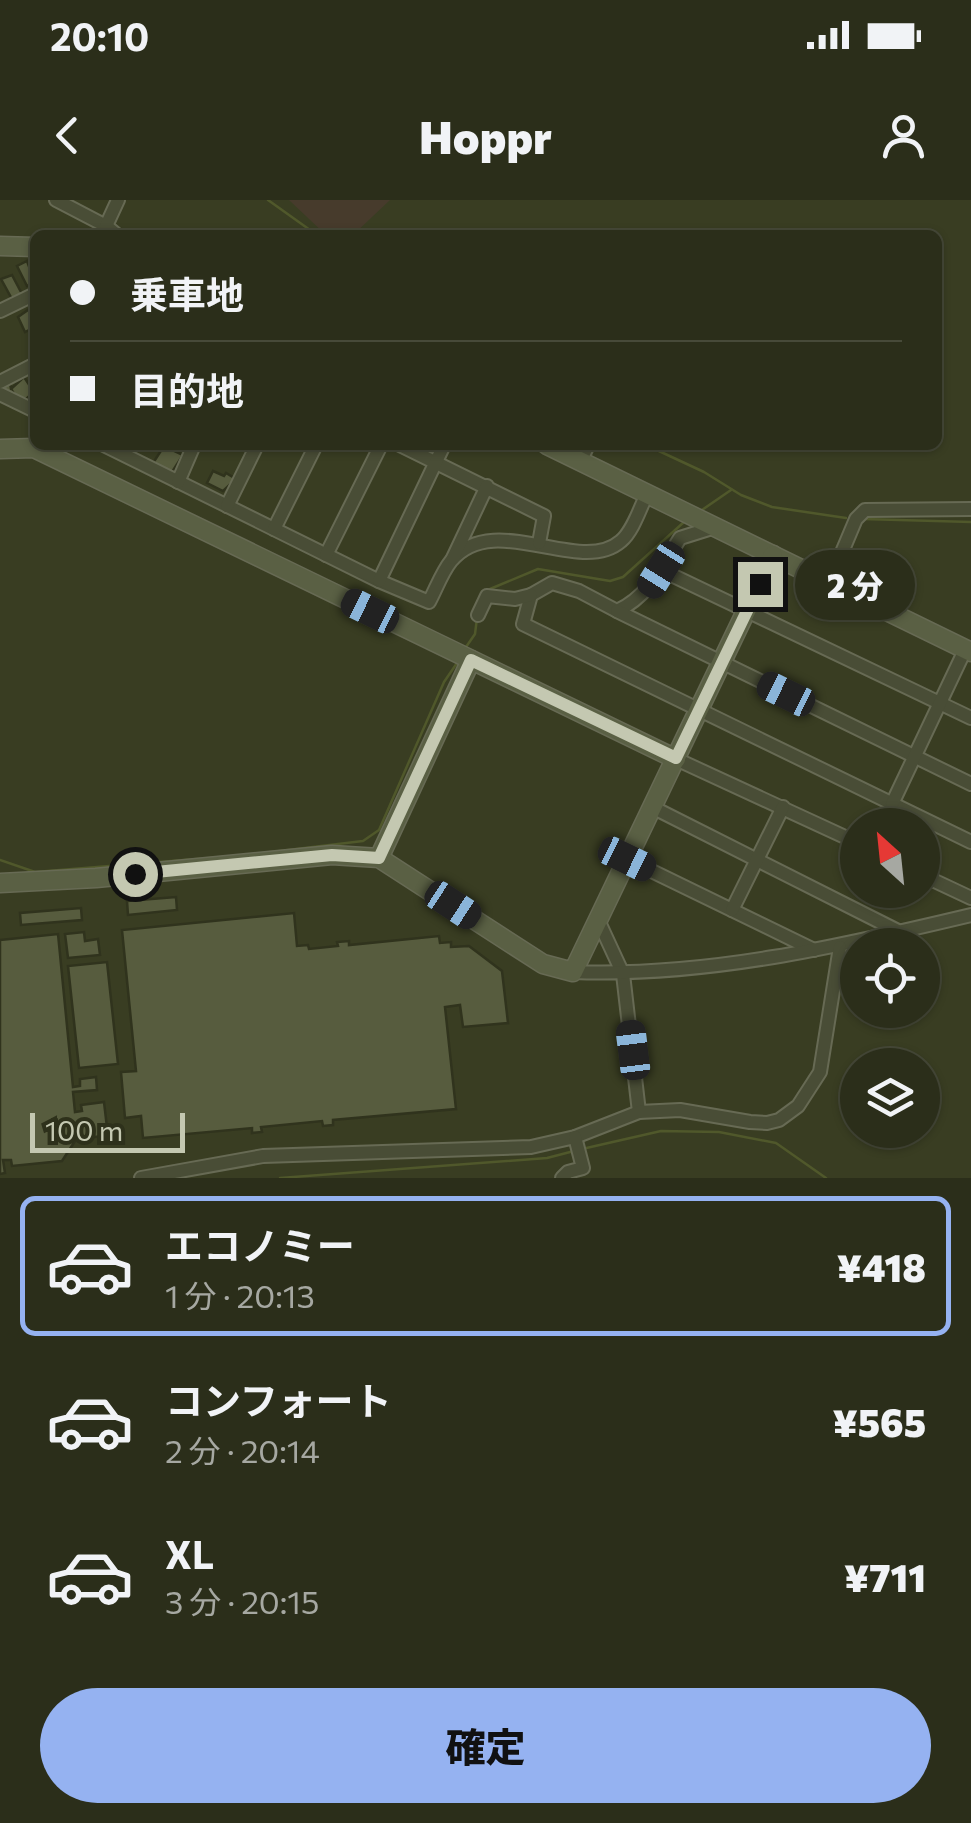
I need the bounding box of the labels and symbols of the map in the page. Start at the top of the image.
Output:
car [632,537,690,603]
callout: 2 分 [795,549,915,619]
route end [738,562,783,607]
car [336,584,404,638]
car [752,667,820,721]
north arrow [840,808,940,908]
car [593,832,661,886]
route start [113,852,158,897]
car [420,876,486,934]
car [614,1018,652,1082]
scale bar [30,1108,185,1153]

